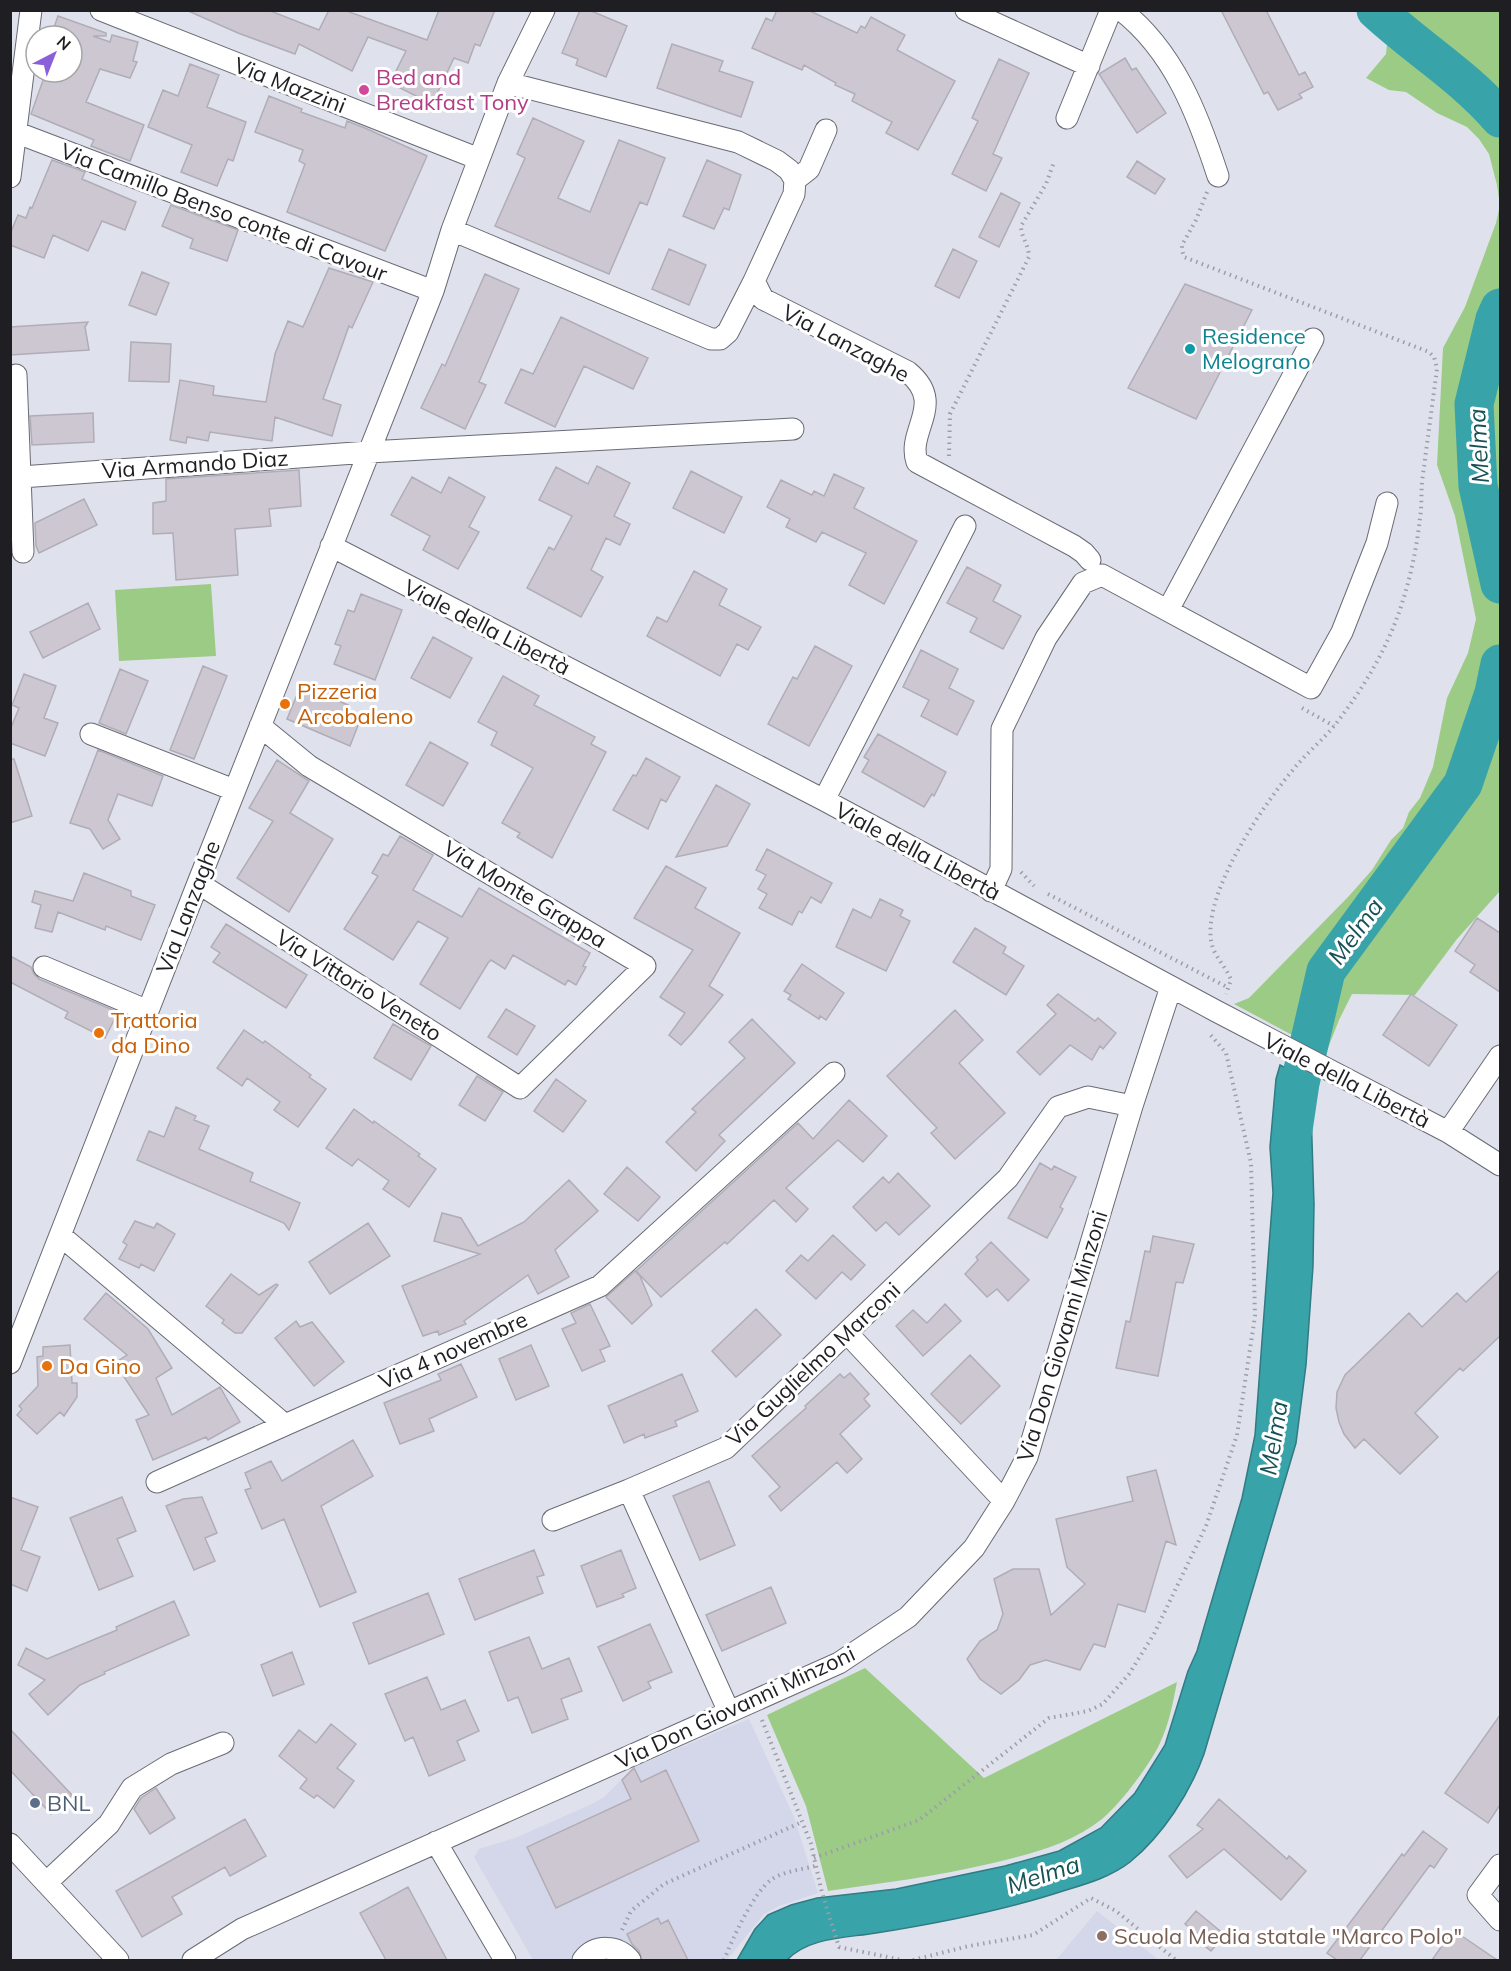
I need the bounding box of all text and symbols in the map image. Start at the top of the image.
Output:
north arrow [24,24,84,84]
text: N [53,31,75,54]
street label: Via Mazzini [230,51,350,119]
place label: Bed and Breakfast Tony [376,63,529,116]
marker: Bed and Breakfast Tony [357,83,371,97]
street label: Via Camillo Benso conte di Cavour [57,137,391,287]
street label: Via Lanzaghe [778,298,914,388]
place label: Residence Melograno [1202,322,1310,375]
marker: Residence Melograno [1183,342,1197,356]
water label: Melma [1461,408,1495,484]
street label: Via Armando Diaz [101,444,289,484]
street label: Viale della Libertà [399,573,575,681]
place label: Pizzeria Arcobaleno [297,677,413,730]
marker: Pizzeria Arcobaleno [278,697,292,711]
street label: Viale della Libertà [831,796,1005,906]
street label: Via Monte Grappa [438,834,612,954]
street label: Via Lanzaghe [150,837,226,977]
water label: Melma [1321,892,1389,970]
street label: Via Vittorio Veneto [271,923,447,1047]
place label: Trattoria da Dino [111,1006,198,1059]
marker: Trattoria da Dino [92,1026,106,1040]
street label: Viale della Libertà [1259,1026,1435,1134]
street label: Via Don Giovanni Minzoni [1010,1207,1114,1465]
street label: Via Guglielmo Marconi [720,1276,906,1452]
street label: Via 4 novembre [374,1305,532,1395]
place label: Da Gino [59,1352,141,1380]
marker: Da Gino [40,1359,54,1373]
water label: Melma [1252,1399,1294,1477]
street label: Via Don Giovanni Minzoni [611,1639,859,1775]
place label: BNL [47,1789,90,1817]
marker: BNL [28,1796,42,1810]
water label: Melma [1003,1848,1083,1900]
place label: Scuola Media statale "Marco Polo" [1114,1922,1462,1950]
marker: Scuola Media statale "Marco Polo" [1095,1929,1109,1943]

